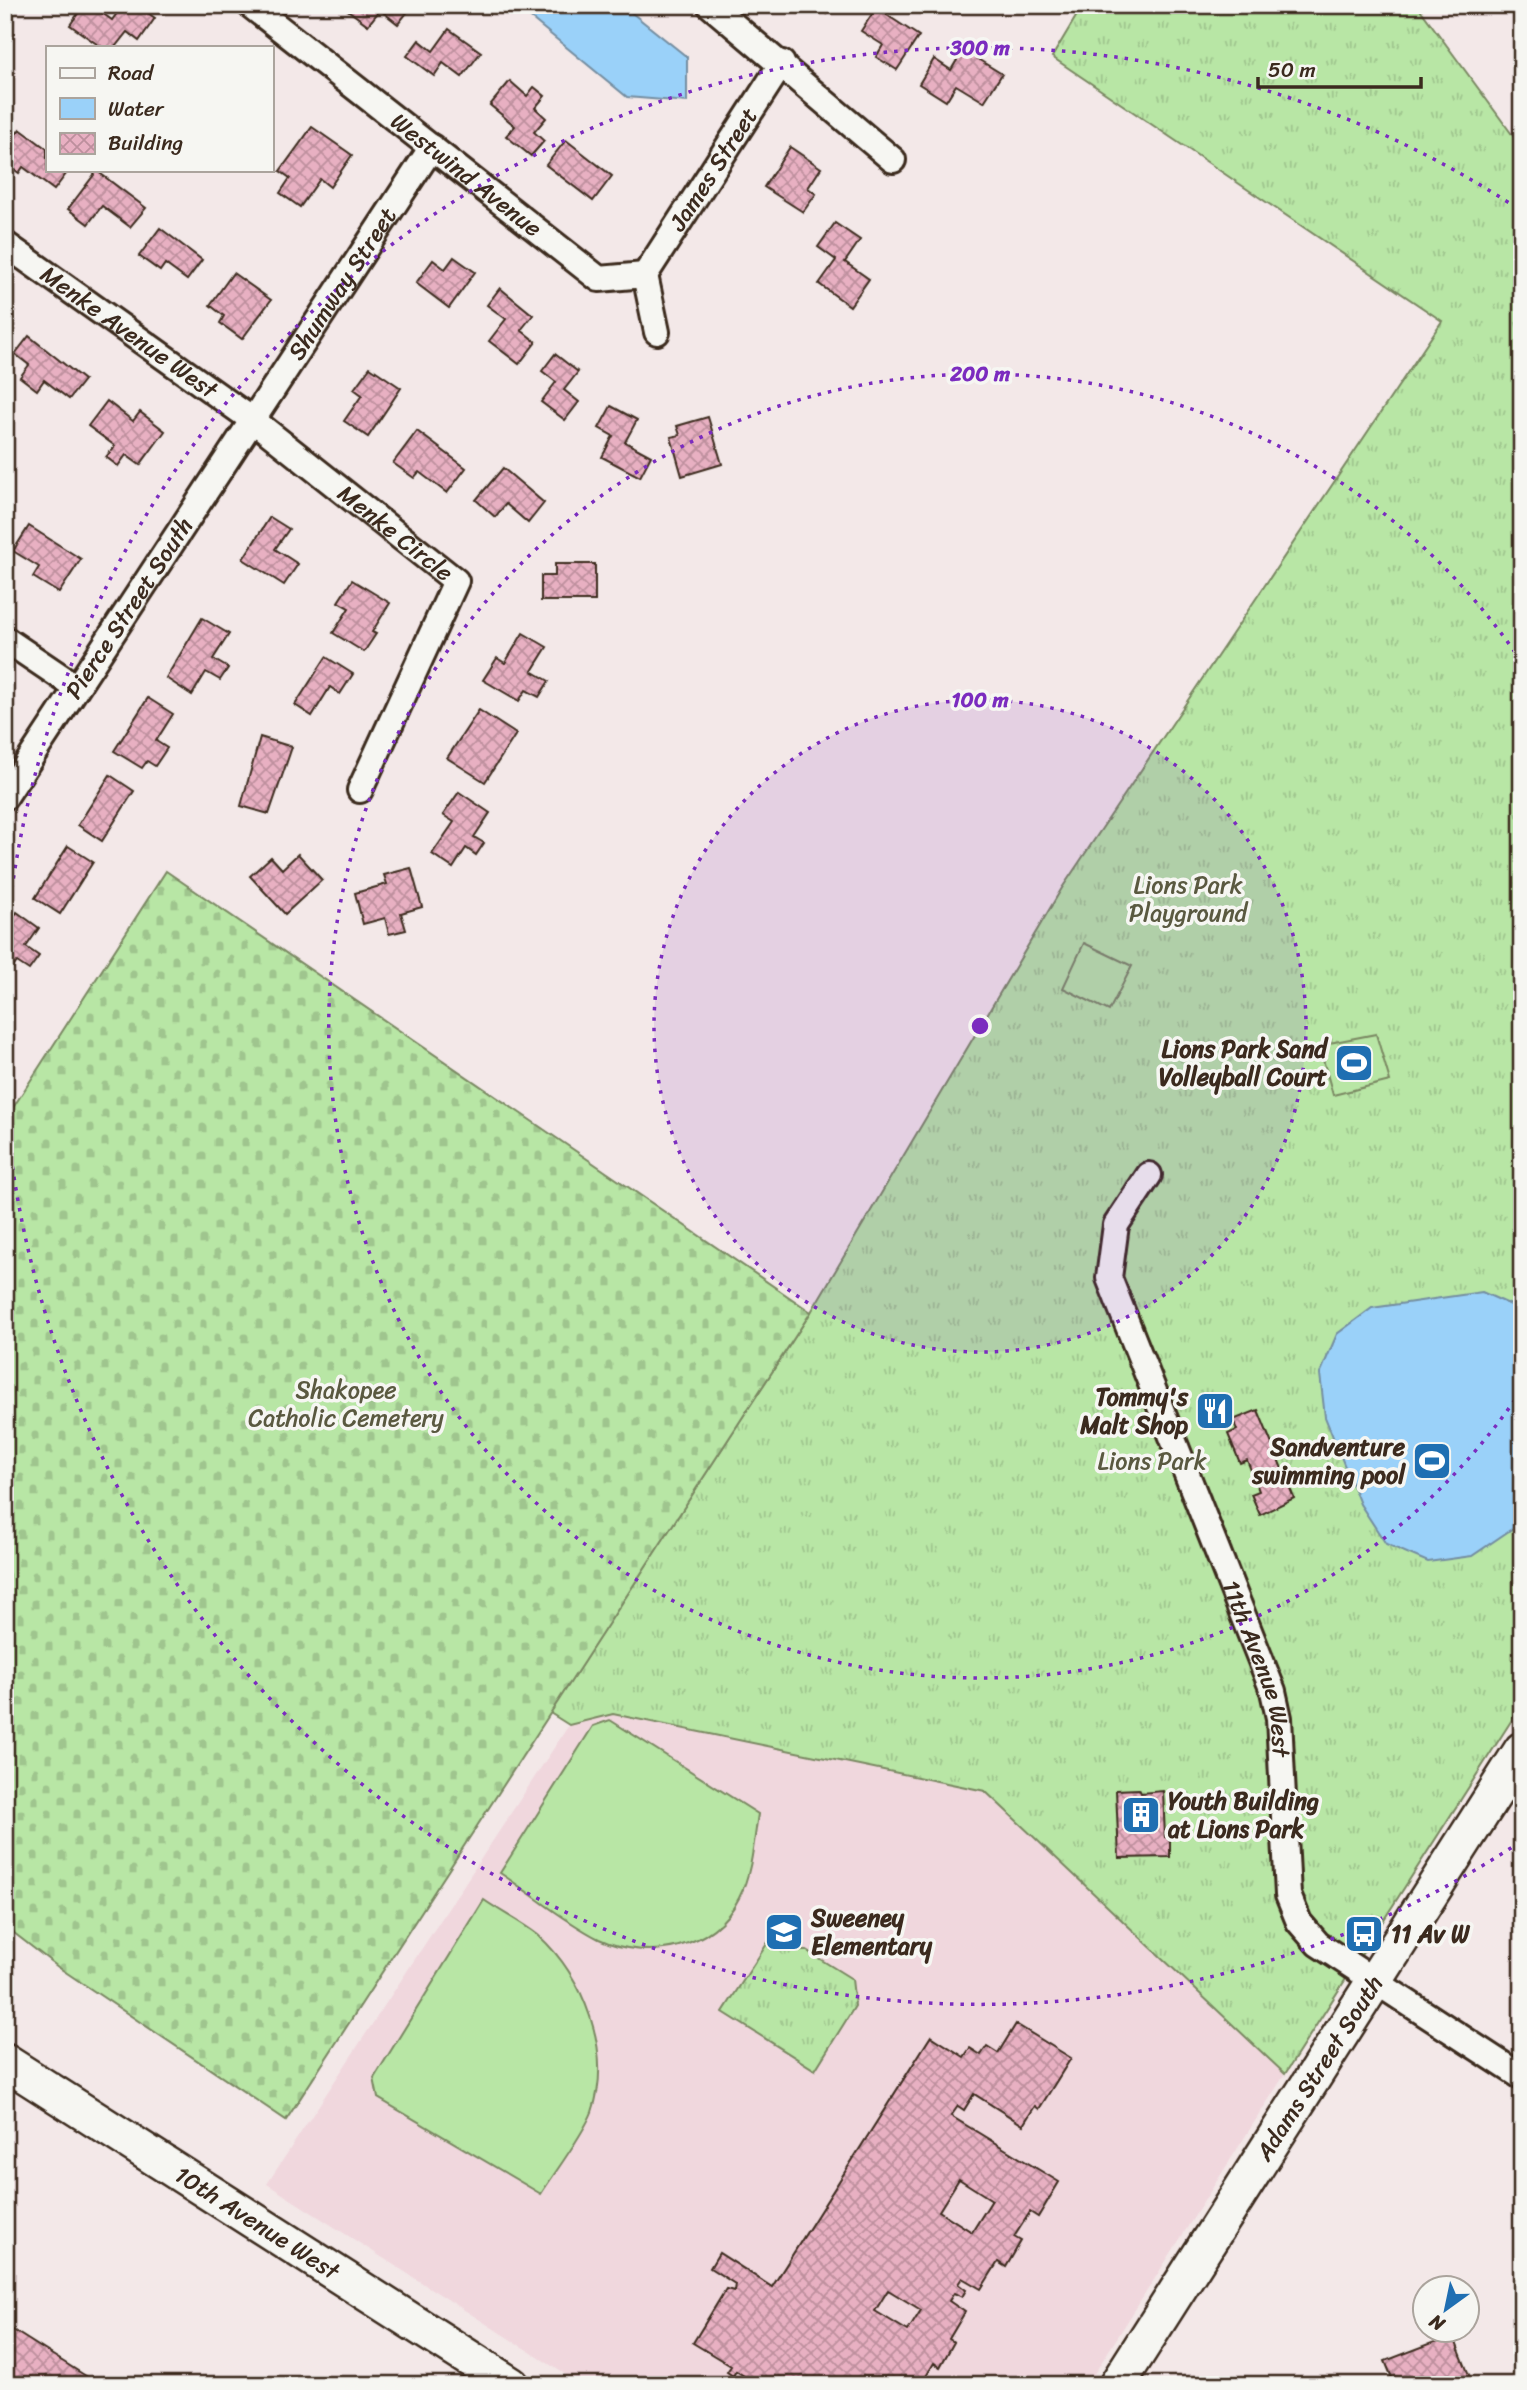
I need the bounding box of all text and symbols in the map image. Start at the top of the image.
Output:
text: 300 m [949,29,1011,67]
legend [46,46,273,172]
scale bar [1258,46,1420,90]
text: 50 m [1268,51,1316,89]
text: Road [108,54,155,92]
text: Water [108,90,165,128]
street label: James Street [657,99,769,240]
street label: Westwind Avenue [381,101,552,248]
text: Building [108,124,184,162]
street label: Shumway Street [276,199,408,369]
street label: Menke Avenue West [31,254,228,411]
text: 200 m [949,355,1011,393]
street label: Menke Circle [328,474,463,593]
street label: Pierce Street South [54,508,205,708]
text: 100 m [951,681,1009,719]
park label: Lions Park Playground [1129,864,1249,934]
centre of rings [968,1014,992,1038]
place label: Lions Park Sand Volleyball Court [1159,1028,1329,1098]
sports icon: Lions Park Sand Volleyball Court [1333,1042,1375,1084]
park label: Shakopee Catholic Cemetery [248,1369,444,1439]
place label: Tommy's Malt Shop [1079,1376,1189,1446]
restaurant icon: Tommy's Malt Shop [1194,1390,1236,1432]
place label: Sandventure swimming pool [1251,1426,1406,1496]
park label: Lions Park [1098,1440,1207,1482]
sports icon: Sandventure swimming pool [1411,1440,1453,1482]
street label: 11th Avenue West [1210,1574,1302,1759]
place label: Youth Building at Lions Park [1167,1780,1319,1850]
building icon: Youth Building at Lions Park [1120,1794,1162,1836]
place label: Sweeney Elementary [810,1897,933,1967]
school or university icon: Sweeney Elementary [763,1911,805,1953]
bus stop icon: 11 Av W [1343,1913,1385,1955]
place label: 11 Av W [1391,1913,1471,1955]
street label: Adams Street South [1243,1966,1394,2170]
street label: 10th Avenue West [166,2154,349,2292]
north arrow [1412,2274,1482,2344]
text: N [1422,2305,1452,2341]

